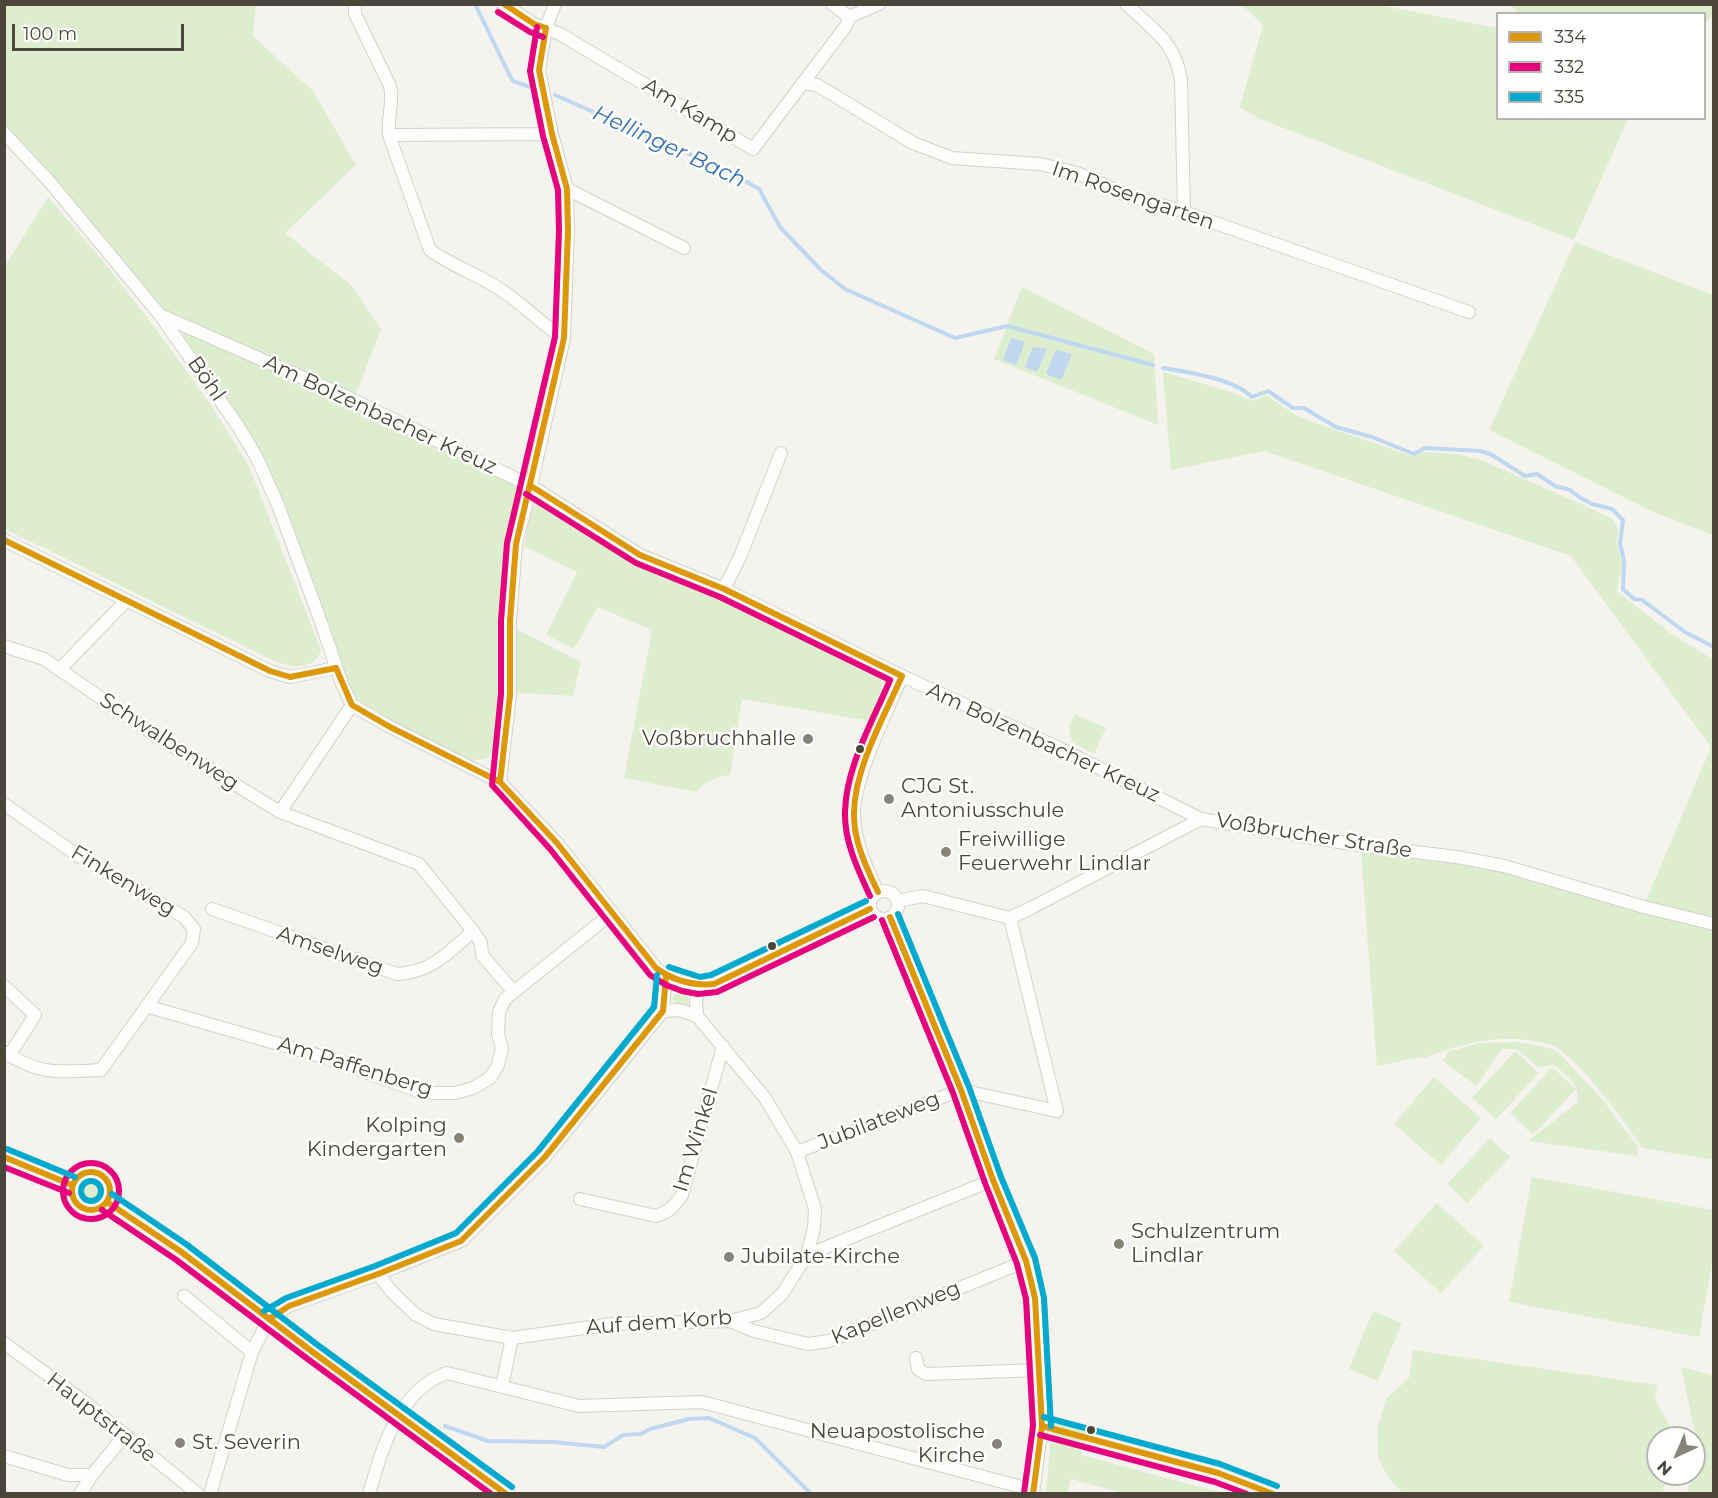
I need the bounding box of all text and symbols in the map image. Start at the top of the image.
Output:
scale bar [15,12,188,50]
legend [1496,12,1706,120]
text: 100 m [23,23,77,45]
text: 334 [1554,26,1586,48]
text: 332 [1554,56,1584,78]
street label: Am Kamp [638,73,742,149]
text: 335 [1554,86,1584,108]
water label: Hellinger Bach [588,100,750,194]
street label: Im Rosengarten [1048,156,1218,236]
street label: Am Bolzenbacher Kreuz [259,350,501,480]
street label: Böhl [182,352,230,406]
street label: Am Bolzenbacher Kreuz [922,678,1164,808]
street label: Schwalbenweg [95,688,243,796]
place label: Voßbruchhalle [642,726,796,752]
marker: Voßbruchhalle [801,732,815,746]
unlabelled marker [854,743,866,755]
place label: CJG St. Antoniusschule [901,774,1064,824]
marker: CJG St. Antoniusschule [882,792,896,806]
street label: Voßbrucher Straße [1214,808,1414,864]
place label: Freiwillige Feuerwehr Lindlar [958,827,1151,877]
street label: Finkenweg [66,840,180,922]
marker: Freiwillige Feuerwehr Lindlar [939,845,953,859]
street label: Amselweg [273,921,387,981]
unlabelled marker [766,940,778,952]
street label: Am Paffenberg [275,1031,435,1103]
street label: Im Winkel [668,1085,724,1195]
street label: Jubilateweg [815,1086,943,1156]
place label: Kolping Kindergarten [307,1113,447,1163]
marker: Kolping Kindergarten [452,1131,466,1145]
place label: Schulzentrum Lindlar [1131,1219,1280,1269]
marker: Schulzentrum Lindlar [1112,1237,1126,1251]
place label: Jubilate-Kirche [741,1244,900,1270]
marker: Jubilate-Kirche [722,1250,736,1264]
street label: Kapellenweg [828,1276,964,1350]
street label: Auf dem Korb [585,1305,733,1341]
street label: Hauptstraße [41,1368,161,1468]
place label: Neuapostolische Kirche [810,1419,985,1469]
unlabelled marker [1085,1424,1097,1436]
north arrow [1646,1426,1706,1486]
place label: St. Severin [192,1430,301,1456]
marker: St. Severin [173,1436,187,1450]
marker: Neuapostolische Kirche [990,1437,1004,1451]
text: N [1653,1457,1676,1479]

